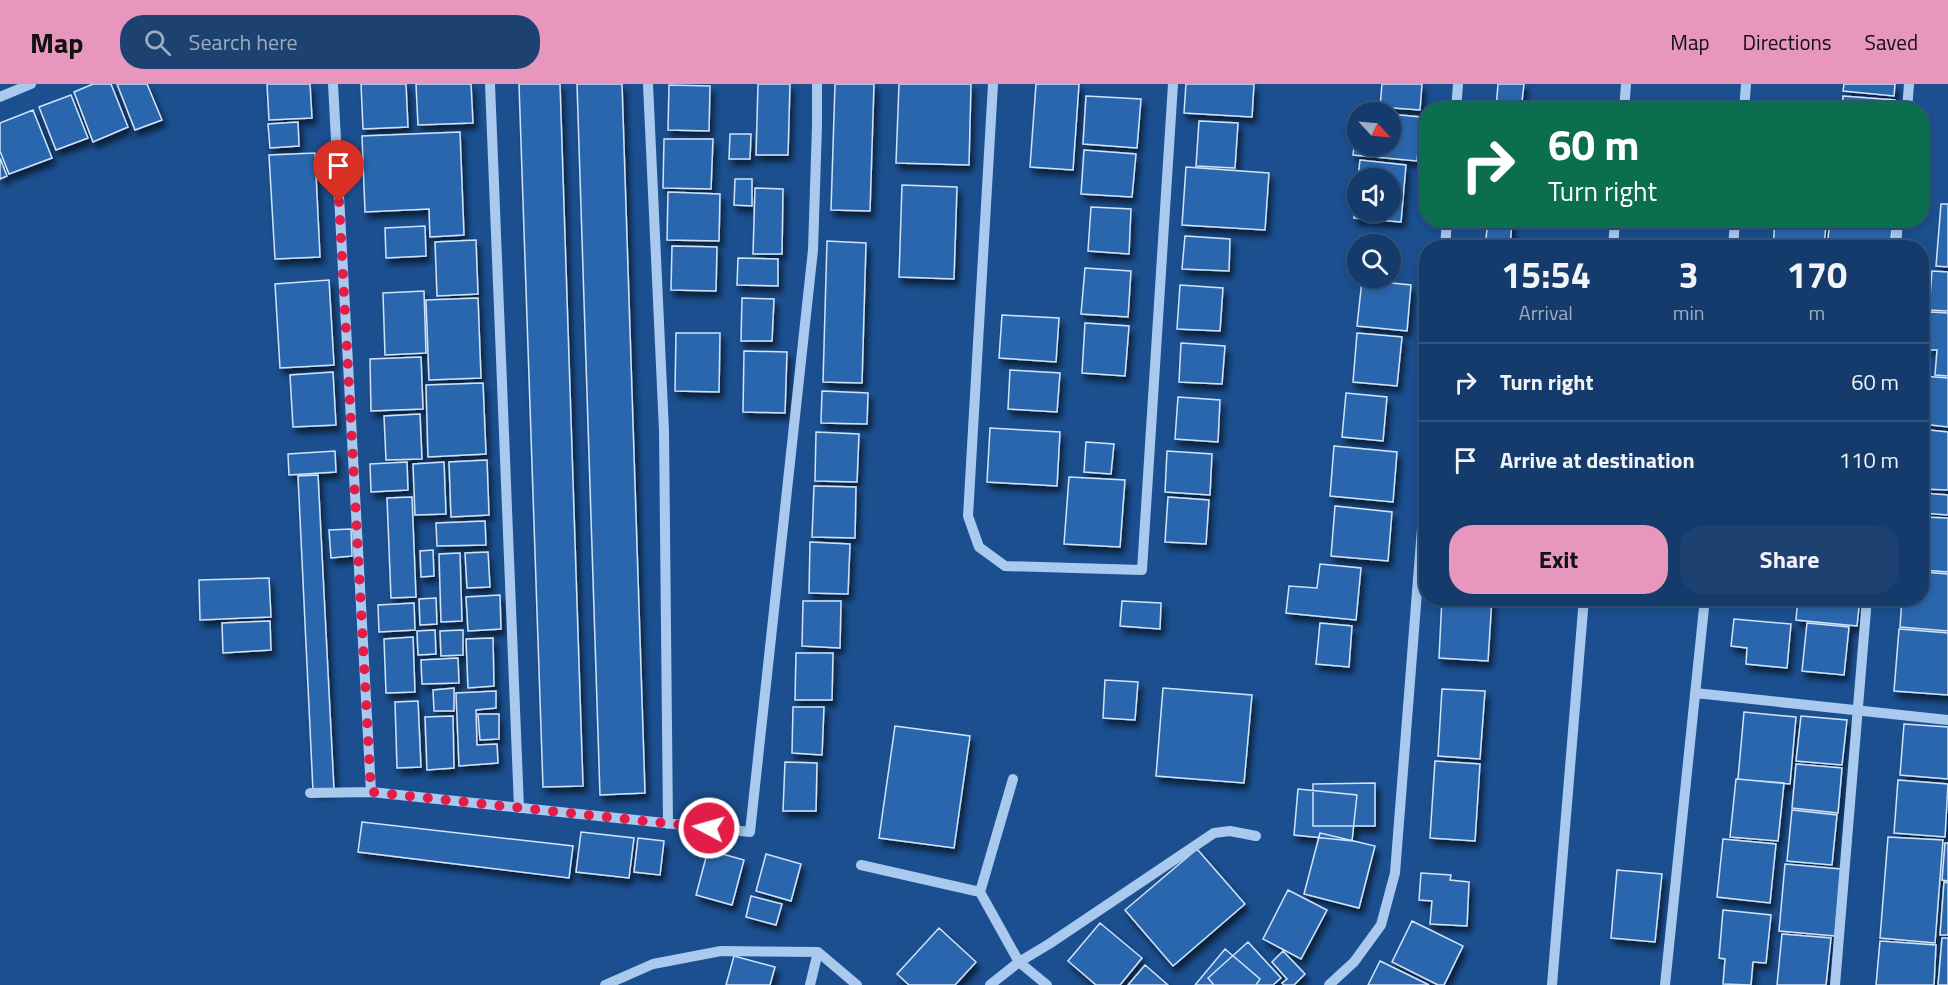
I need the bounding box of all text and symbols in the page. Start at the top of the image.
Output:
search box [120,15,540,69]
text: Map [30,21,84,64]
text: Search here [189,25,298,59]
icon: search [141,26,174,59]
text: Map [1670,26,1710,58]
text: Directions [1743,26,1832,58]
text: Saved [1865,26,1918,58]
north arrow [1347,102,1401,156]
map controls [1347,102,1401,288]
text: 60 m [1548,112,1640,176]
icon: right [1449,126,1527,204]
pin [313,140,364,202]
icon: arrive [322,149,355,182]
button: sound [1347,168,1401,222]
text: Turn right [1548,170,1657,211]
button: search [1347,234,1401,288]
text: 15:54 [1501,247,1591,302]
text: 3 [1679,247,1699,302]
text: 170 [1787,247,1847,302]
text: Arrival [1519,297,1573,328]
text: min [1673,297,1705,328]
text: m [1808,297,1825,328]
text: Turn right [1500,365,1594,399]
text: 60 m [1851,365,1899,399]
icon: right [1449,366,1482,399]
text: Arrive at destination [1500,443,1695,477]
text: 110 m [1839,443,1899,477]
icon: arrive [1449,444,1482,477]
button: Exit [1449,525,1668,594]
button: Share [1680,525,1899,594]
position arrow [677,796,741,860]

